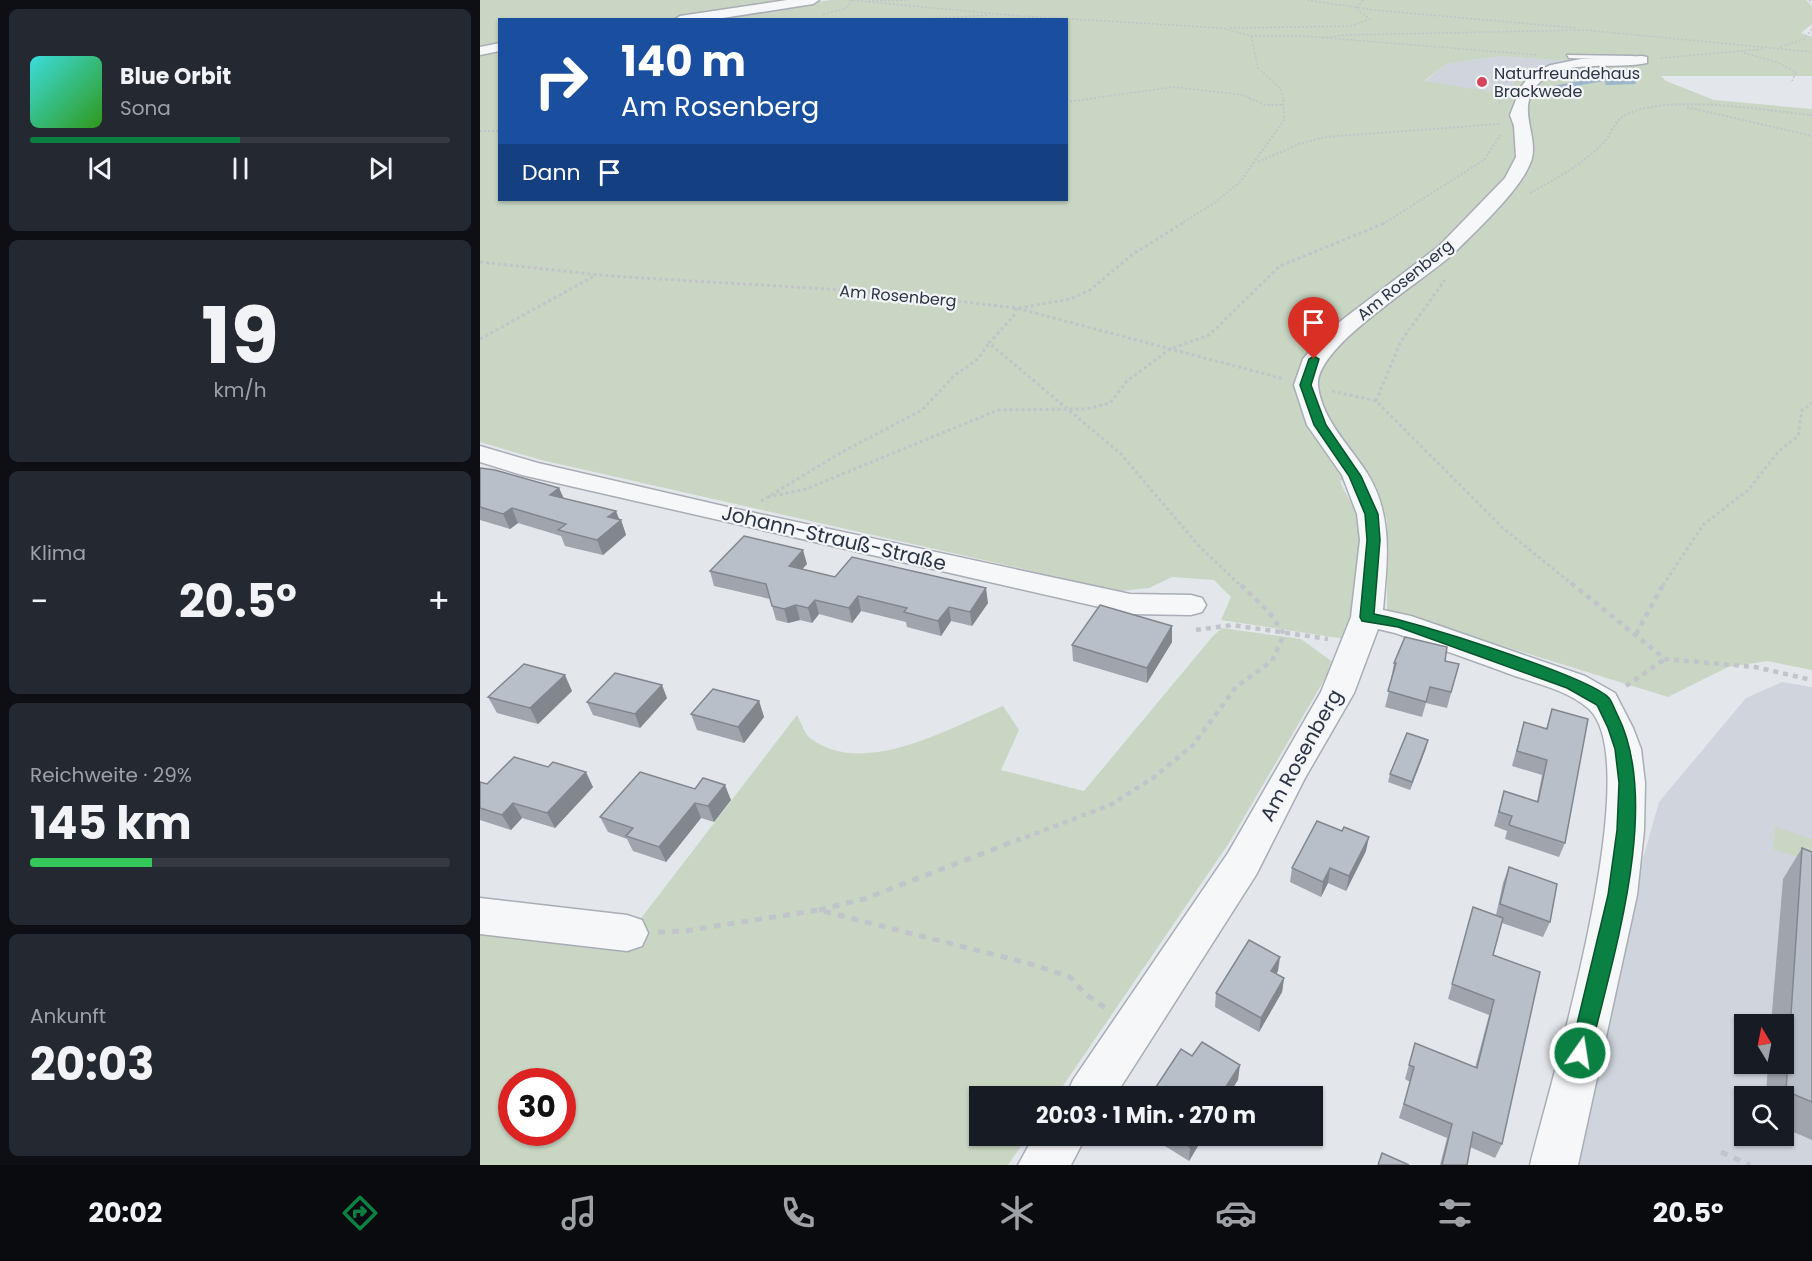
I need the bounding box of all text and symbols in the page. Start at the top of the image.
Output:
text: 140 m [621,32,746,91]
icon: right [522,42,600,120]
text: Blue Orbit [120,61,231,92]
place label: Naturfreundehaus Brackwede [1494,62,1640,103]
marker: Naturfreundehaus Brackwede [1475,75,1489,89]
text: Am Rosenberg [621,88,819,125]
text: Sona [120,94,171,122]
icon: previous [84,152,117,185]
icon: pause [224,152,257,185]
icon: next [364,152,397,185]
icon: arrive [593,156,626,189]
text: Dann [522,157,581,188]
street label: Am Rosenberg [1352,234,1458,326]
street label: Am Rosenberg [838,279,958,313]
text: 19 [201,281,279,390]
pin [1288,297,1339,359]
icon: arrive [1297,306,1330,339]
text: km/h [213,376,267,404]
street label: Johann-Strauß-Straße [719,499,949,577]
text: Klima [30,539,86,567]
text: 20.5° [179,570,297,633]
text: − [30,578,48,625]
text: + [427,578,450,625]
street label: Am Rosenberg [1253,684,1349,826]
text: Reichweite · 29% [30,761,192,789]
text: 145 km [30,792,192,855]
text: Ankunft [30,1002,106,1030]
north arrow [1734,1014,1794,1074]
map controls [1734,1014,1794,1146]
position arrow [1548,1021,1612,1085]
text: 20:03 [30,1033,154,1096]
speed limit sign: 30 [498,1068,576,1146]
button: search [1734,1086,1794,1146]
text: 20:03 · 1 Min. · 270 m [1036,1100,1256,1131]
icon: directions [339,1192,381,1234]
icon: music [558,1192,600,1234]
icon: phone [777,1192,819,1234]
icon: climate [996,1192,1038,1234]
icon: car [1215,1192,1257,1234]
icon: filters [1434,1192,1476,1234]
text: 20:02 [88,1194,162,1231]
text: 20.5° [1653,1194,1723,1231]

